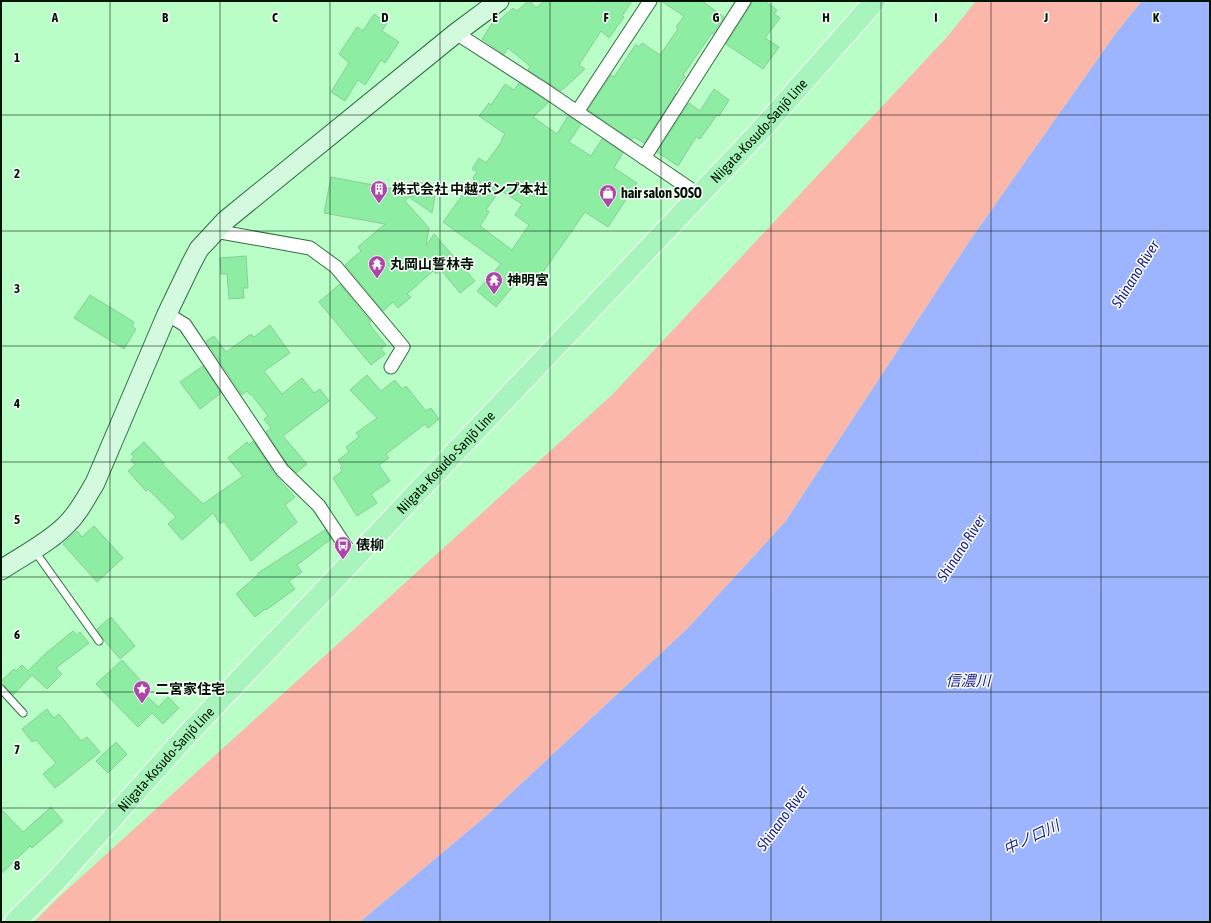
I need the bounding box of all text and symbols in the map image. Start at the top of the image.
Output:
text: A [51,10,59,25]
text: B [162,10,169,25]
text: C [272,10,278,25]
text: D [381,10,389,25]
text: E [492,10,498,25]
text: F [603,10,609,25]
text: G [713,10,720,25]
text: H [822,10,830,25]
text: I [934,10,938,25]
text: J [1043,10,1048,25]
text: K [1153,10,1160,25]
text: 1 [14,50,20,65]
street label: Niigata-Kosudo-Sanjō Line [707,76,810,186]
text: 2 [14,166,20,181]
building icon: 株式会社 中越ポンプ本社 [369,179,389,204]
place label: 株式会社 中越ポンプ本社 [392,181,548,197]
shop icon: hair salon SOSO [598,183,618,208]
place label: hair salon SOSO [621,185,702,201]
water label: Shinano River [1107,237,1163,312]
temple icon: 丸岡山誓林寺 [367,254,387,279]
place label: 丸岡山誓林寺 [390,256,474,272]
temple icon: 神明宮 [484,270,504,295]
place label: 神明宮 [507,272,549,288]
text: 3 [14,281,20,296]
text: 4 [13,396,20,411]
street label: Niigata-Kosudo-Sanjō Line [393,408,498,517]
water label: Shinano River [933,511,989,585]
text: 5 [14,512,20,527]
bus stop icon: 俵柳 [333,535,353,560]
place label: 俵柳 [356,537,384,553]
text: 6 [14,627,20,642]
water label: 信濃川 [945,672,992,689]
place icon: 二宮家住宅 [132,679,152,704]
place label: 二宮家住宅 [155,681,225,697]
street label: Niigata-Kosudo-Sanjō Line [114,704,217,815]
text: 7 [14,742,20,757]
water label: Shinano River [752,782,812,854]
water label: 中ノ口川 [1000,816,1064,857]
text: 8 [14,858,20,873]

